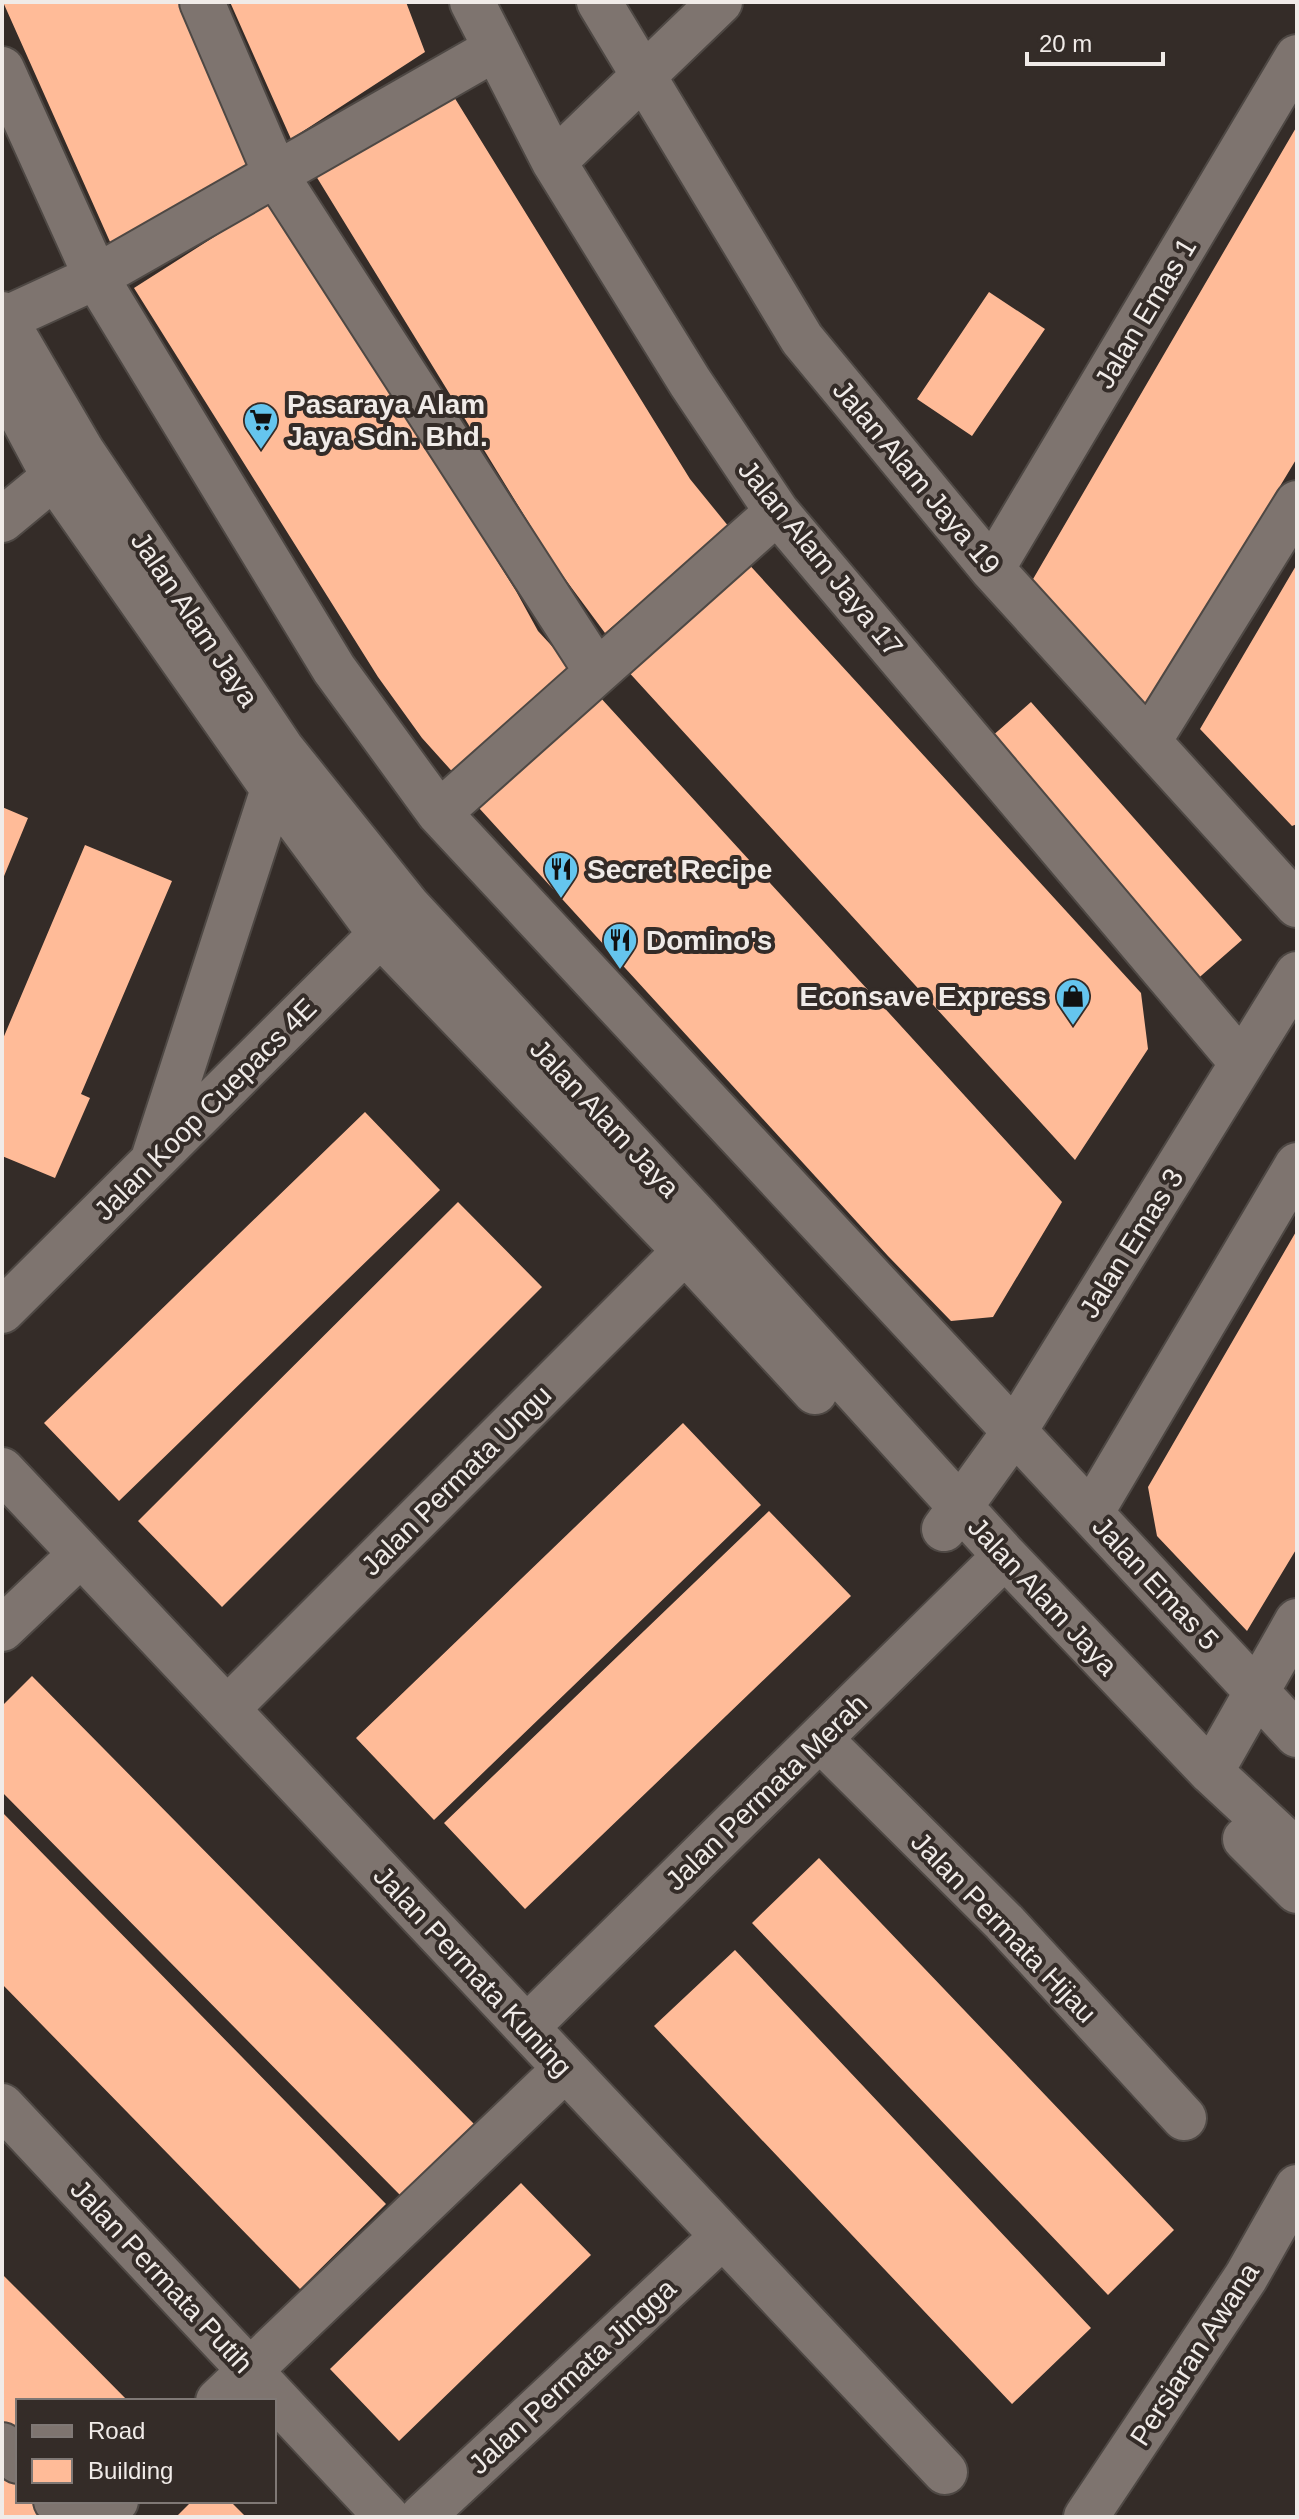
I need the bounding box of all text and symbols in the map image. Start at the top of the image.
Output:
scale bar [1027,16,1163,66]
text: 20 m [1039,30,1092,57]
street label: Jalan Emas 1 [1088,233,1202,394]
street label: Jalan Alam Jaya 19 [827,374,1007,580]
place label: Pasaraya Alam Jaya Sdn. Bhd. [287,389,488,452]
supermarket icon: Pasaraya Alam Jaya Sdn. Bhd. [242,401,280,451]
street label: Jalan Alam Jaya 17 [732,454,909,662]
street label: Jalan Alam Jaya [125,526,265,713]
restaurant icon: Secret Recipe [542,850,580,900]
place label: Secret Recipe [587,854,772,885]
restaurant icon: Domino's [601,921,639,971]
place label: Domino's [646,925,772,956]
shop icon: Econsave Express [1054,977,1092,1027]
place label: Econsave Express [800,981,1047,1012]
street label: Jalan Koop Cuepacs 4E [88,992,323,1227]
street label: Jalan Alam Jaya [524,1033,686,1204]
street label: Jalan Emas 3 [1073,1163,1190,1323]
street label: Jalan Permata Ungu [355,1379,558,1582]
street label: Jalan Alam Jaya [962,1511,1124,1682]
street label: Jalan Emas 5 [1086,1511,1225,1656]
street label: Jalan Permata Merah [659,1688,873,1896]
street label: Jalan Permata Hijau [905,1826,1102,2029]
street label: Jalan Permata Kuning [367,1860,578,2083]
street label: Jalan Permata Putih [64,2174,259,2379]
street label: Persiaran Awana [1124,2257,1265,2451]
street label: Jalan Permata Jingga [463,2272,682,2480]
legend [16,2399,276,2503]
text: Road [88,2417,145,2444]
text: Building [88,2457,173,2484]

